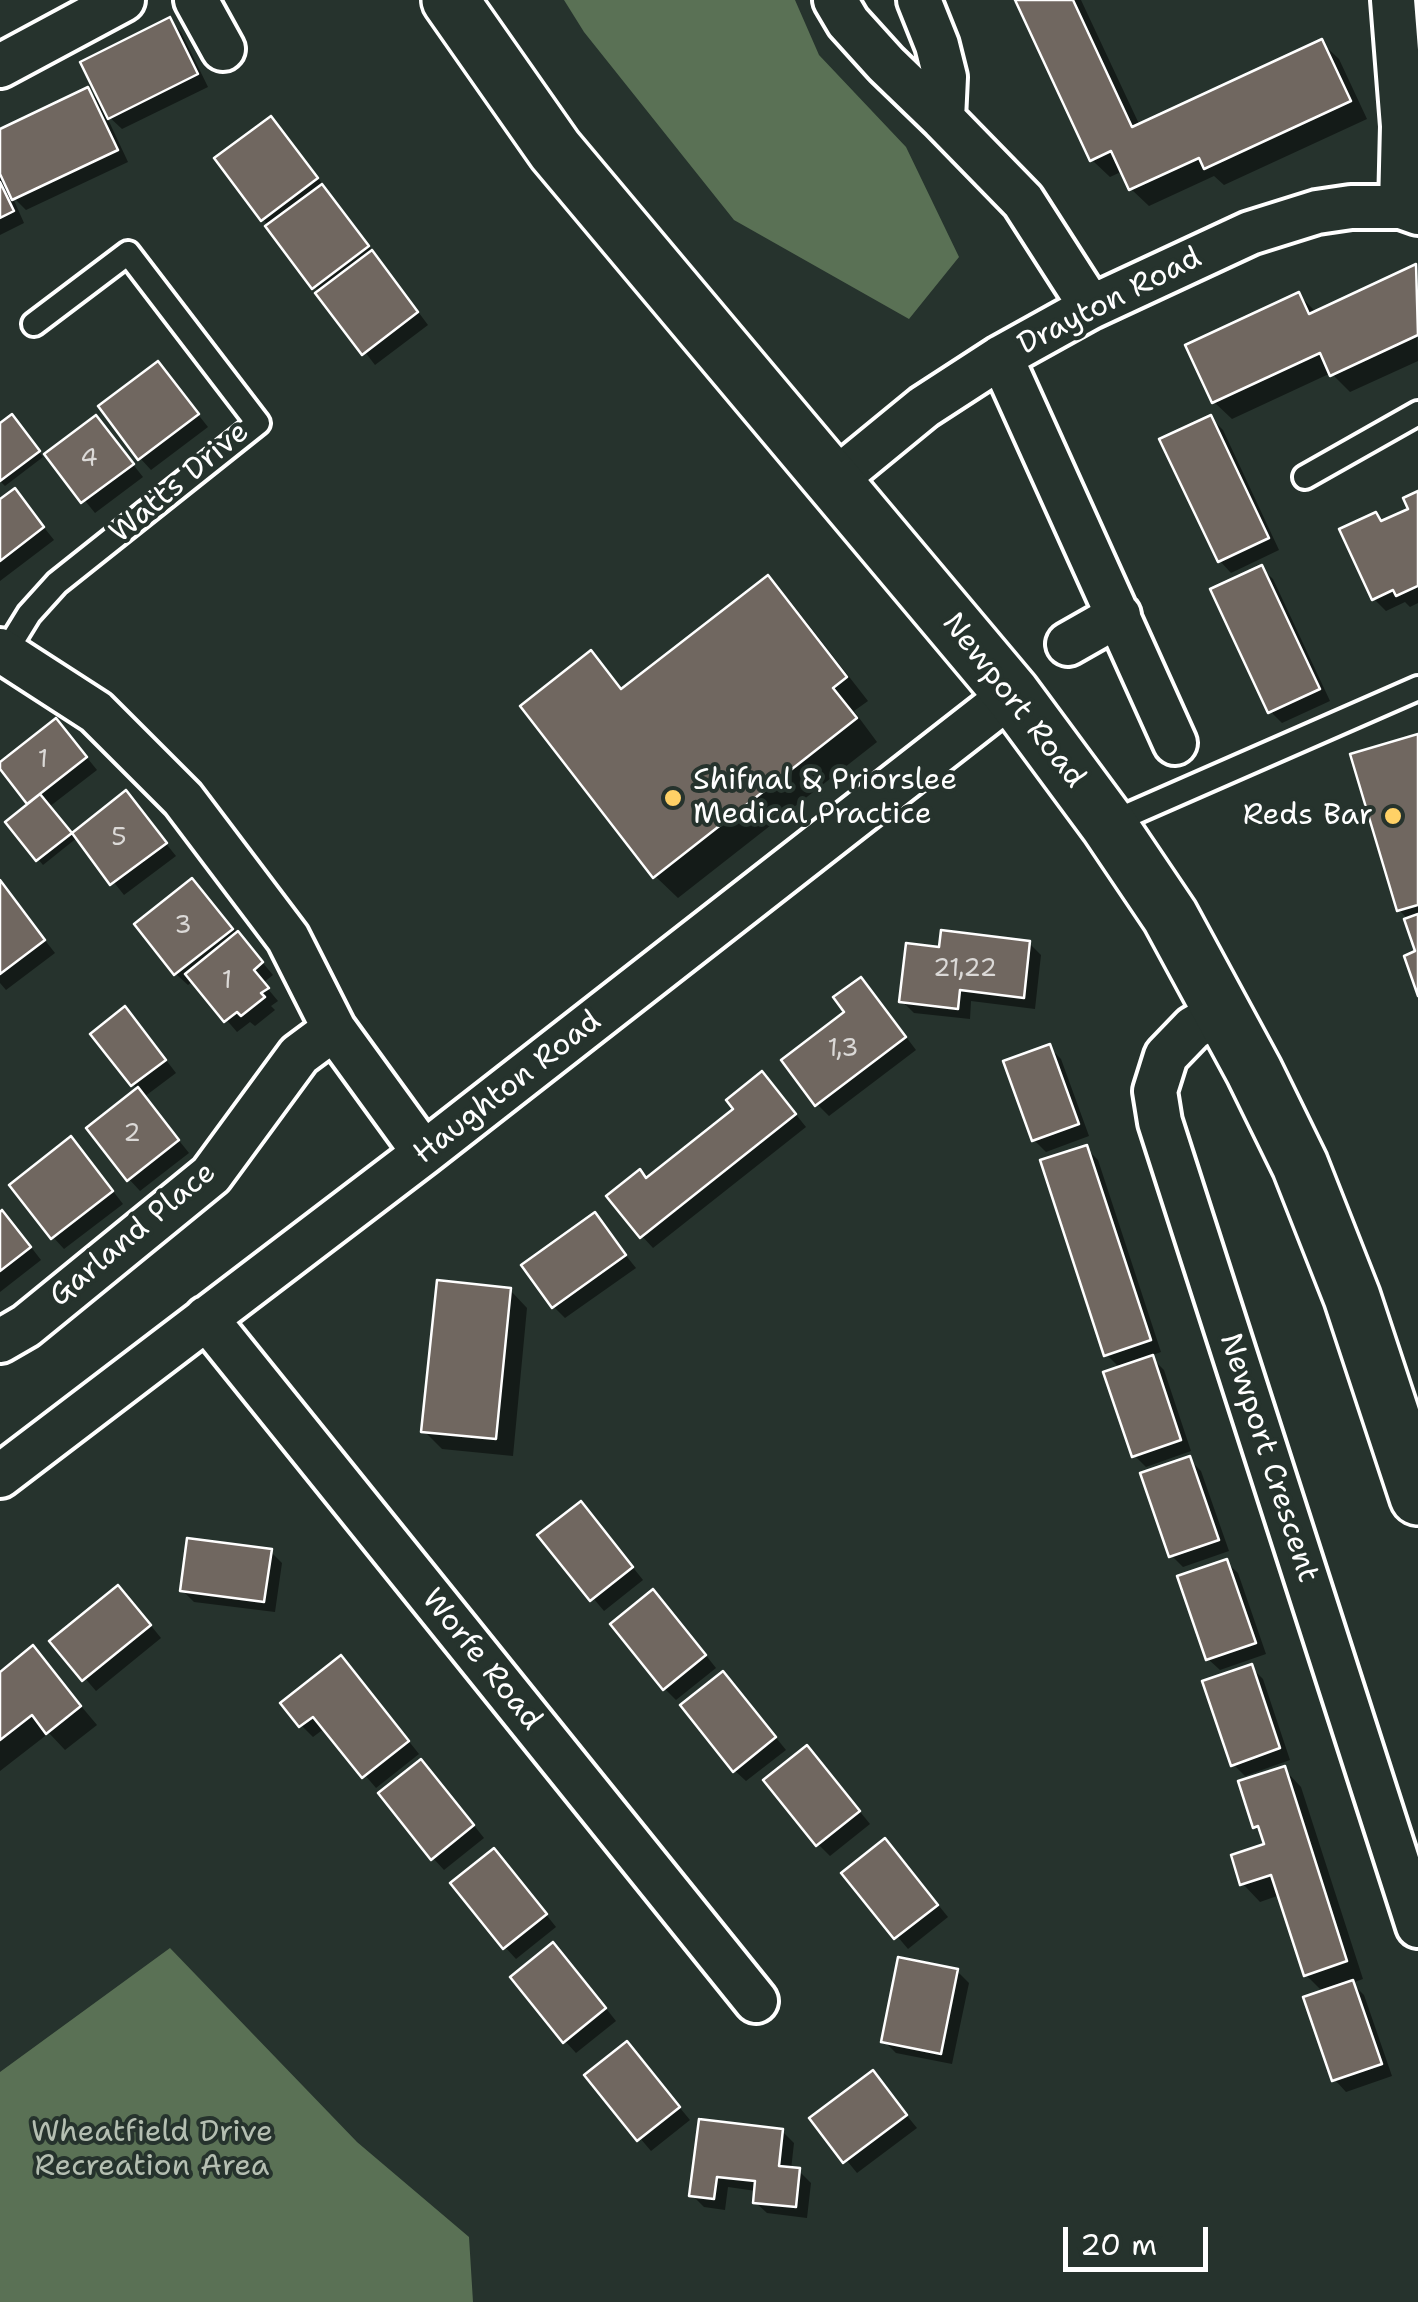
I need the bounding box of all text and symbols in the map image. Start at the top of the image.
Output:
street label: Drayton Road [1012,240,1208,364]
street label: Watts Drive [103,415,257,551]
house number: 4 [80,444,98,474]
street label: Newport Road [934,606,1092,796]
house number: 1 [38,745,48,775]
place label: Shifnal & Priorslee Medical Practice [693,763,957,834]
marker: Shifnal & Priorslee Medical Practice [662,787,684,809]
place label: Reds Bar [1243,798,1373,834]
marker: Reds Bar [1382,805,1404,827]
house number: 5 [111,823,127,853]
house number: 3 [174,911,192,941]
house number: 21,22 [933,954,997,984]
house number: 1 [222,966,232,996]
street label: Haughton Road [407,1004,609,1172]
house number: 1,3 [827,1034,859,1064]
house number: 2 [123,1119,141,1149]
street label: Garland Place [43,1155,223,1315]
street label: Newport Crescent [1211,1329,1325,1587]
street label: Worfe Road [413,1582,549,1738]
park label: Wheatfield Drive Recreation Area [31,2115,273,2186]
scale bar [1068,2207,1213,2269]
text: 20 m [1080,2224,1157,2265]

